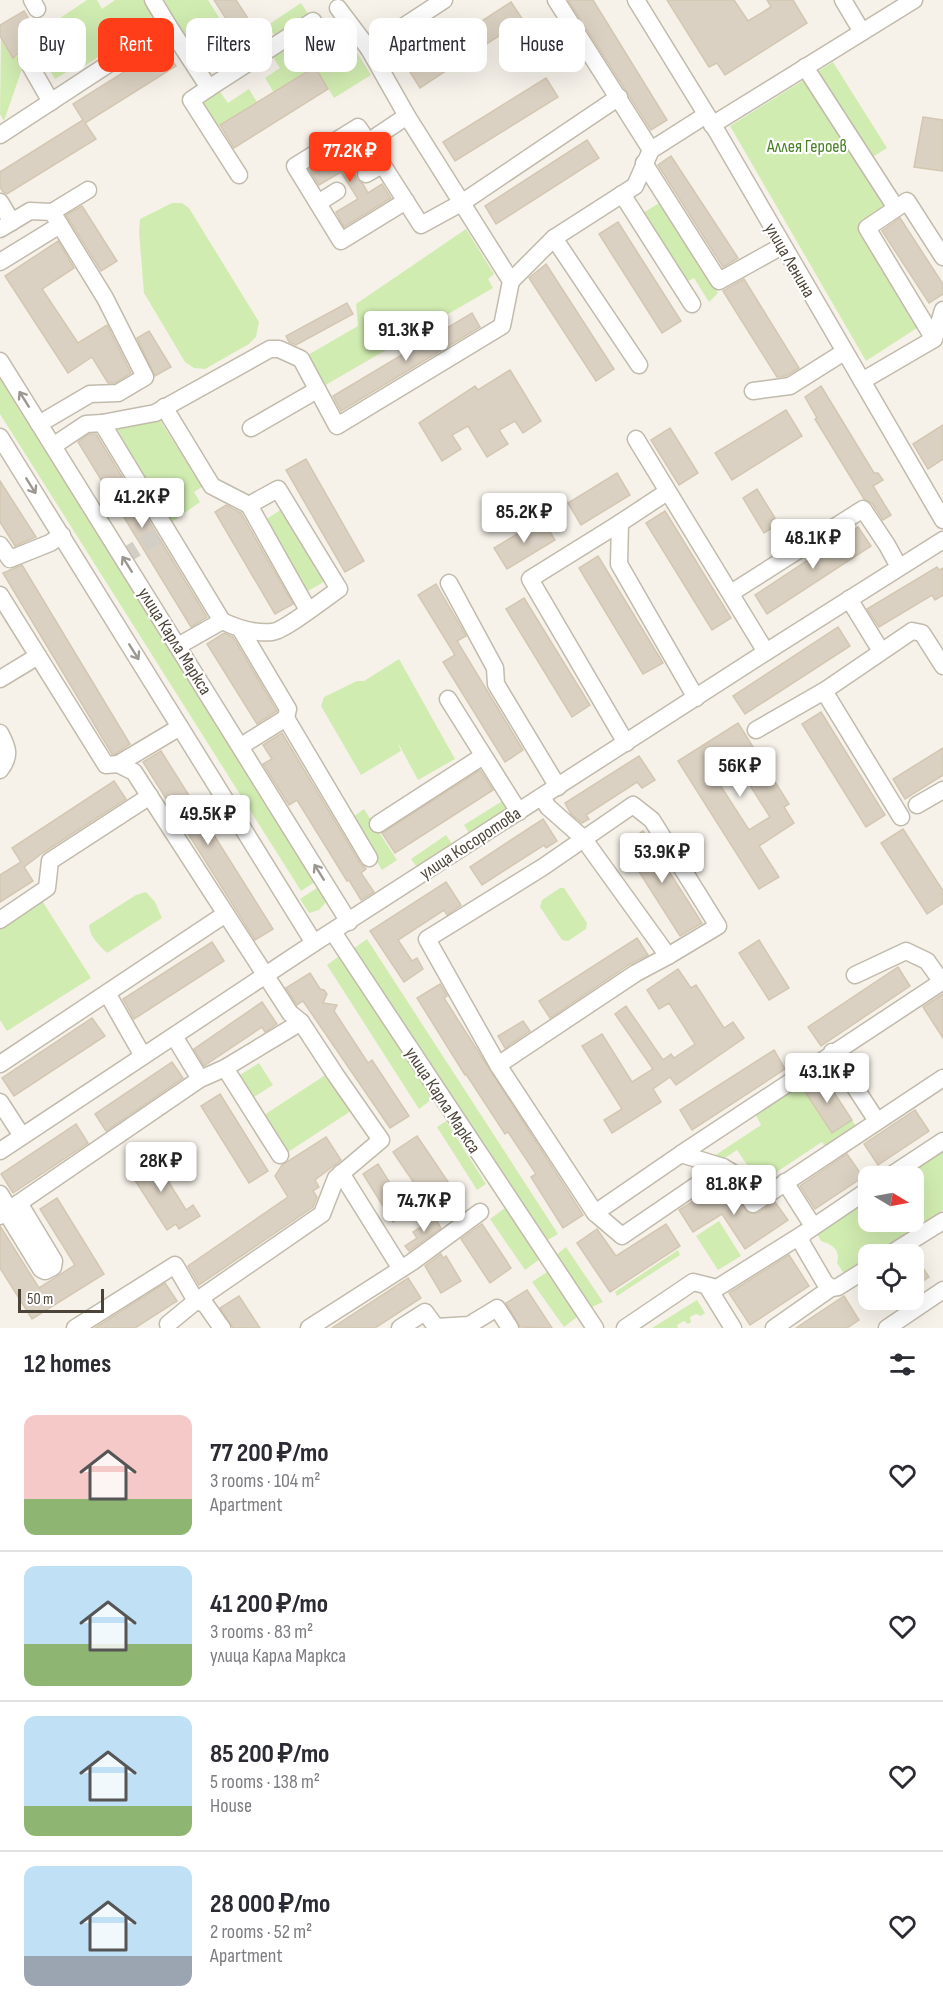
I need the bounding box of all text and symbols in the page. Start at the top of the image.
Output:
chip: Buy [18,18,86,72]
chip: Rent [98,18,174,72]
chip: Filters [186,18,272,72]
chip: New [284,18,357,72]
chip: Apartment [369,18,487,72]
chip: House [499,18,585,72]
pin: 77.2K ₽ [295,132,405,183]
park label: Аллея Героев [766,136,847,157]
text: 77.2K ₽ [323,139,377,163]
street label: улица Ленина [760,219,819,301]
pin: 91.3K ₽ [351,311,461,362]
text: 91.3K ₽ [378,318,434,342]
one-way arrow [17,391,29,408]
one-way arrow [26,477,38,494]
pin: 41.2K ₽ [87,478,197,529]
text: 41.2K ₽ [114,485,170,509]
pin: 85.2K ₽ [469,493,579,544]
text: 85.2K ₽ [496,500,552,524]
pin: 48.1K ₽ [758,519,868,570]
text: 48.1K ₽ [785,526,841,550]
one-way arrow [121,556,133,573]
street label: улица Карла Маркса [133,584,216,699]
one-way arrow [128,643,140,660]
pin: 56K ₽ [698,747,782,798]
text: 56K ₽ [719,754,761,778]
pin: 49.5K ₽ [153,795,263,846]
text: 49.5K ₽ [180,802,236,826]
street label: улица Косоротова [416,803,525,884]
pin: 53.9K ₽ [607,833,717,884]
text: 53.9K ₽ [634,840,690,864]
one-way arrow [312,864,324,881]
street label: улица Карла Маркса [400,1043,485,1157]
pin: 43.1K ₽ [772,1053,882,1104]
text: 43.1K ₽ [799,1060,855,1084]
pin: 28K ₽ [119,1142,203,1193]
text: 28K ₽ [140,1149,182,1173]
pin: 81.8K ₽ [679,1165,789,1216]
north arrow [858,1166,924,1232]
map controls [858,1166,924,1310]
text: 81.8K ₽ [706,1172,762,1196]
pin: 74.7K ₽ [369,1182,479,1233]
text: 74.7K ₽ [397,1189,451,1213]
button: locate [858,1244,924,1310]
scale bar [18,1286,104,1314]
text: 50 m [27,1290,53,1309]
icon: filters [886,1348,919,1381]
text: 12 homes [24,1349,111,1380]
text: 77 200 ₽/mo [210,1438,329,1469]
icon: home [72,1439,144,1511]
icon: heart [886,1459,919,1492]
text: 3 rooms · 104 m² [210,1469,320,1493]
text: Apartment [210,1493,283,1517]
text: 41 200 ₽/mo [210,1589,328,1620]
icon: home [72,1590,144,1662]
icon: heart [886,1610,919,1643]
text: 3 rooms · 83 m² [210,1620,313,1644]
text: улица Карла Маркса [210,1644,346,1668]
text: 85 200 ₽/mo [210,1739,329,1770]
icon: home [72,1740,144,1812]
icon: heart [886,1760,919,1793]
text: 5 rooms · 138 m² [210,1770,320,1794]
text: House [210,1794,252,1818]
text: 28 000 ₽/mo [210,1889,330,1920]
icon: home [72,1890,144,1962]
icon: heart [886,1910,919,1943]
text: 2 rooms · 52 m² [210,1920,312,1944]
text: Apartment [210,1944,283,1968]

